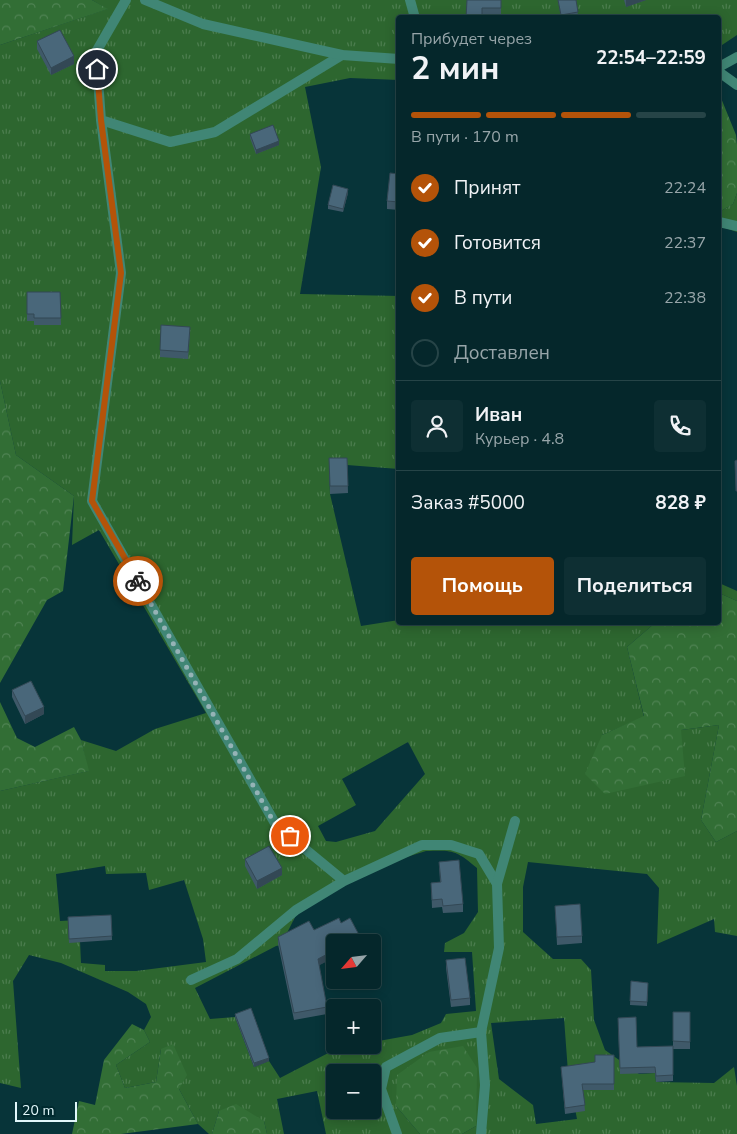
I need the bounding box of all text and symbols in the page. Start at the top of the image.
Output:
text: Прибудет через [411,28,532,50]
text: 22:54–22:59 [596,45,706,71]
text: 2 мин [411,47,500,90]
pin [76,48,118,90]
icon: home [83,55,111,83]
text: В пути · 170 m [411,126,519,148]
icon: check [411,174,439,202]
text: Принят [454,175,521,201]
text: 22:24 [664,177,706,199]
icon: check [411,229,439,257]
text: Готовится [454,230,541,256]
text: 22:37 [664,232,706,254]
icon: check [411,284,439,312]
text: В пути [454,285,512,311]
text: 22:38 [664,287,706,309]
text: Доставлен [454,340,550,366]
button: person [411,400,463,452]
button: phone [654,400,706,452]
text: Иван [475,402,522,428]
text: Курьер · 4.8 [475,428,564,450]
text: Заказ #5000 [411,490,525,516]
text: 828 ₽ [655,490,706,516]
courier [113,556,163,606]
button: Помощь [411,557,554,615]
button: Поделиться [564,557,706,615]
icon: bike [124,567,152,595]
pin [269,815,311,857]
icon: bag [276,822,304,850]
north arrow [326,934,381,989]
map controls [326,934,381,1119]
button: + [326,999,381,1054]
button: − [326,1064,381,1119]
scale bar [15,1099,78,1122]
text: 20 m [22,1101,54,1120]

